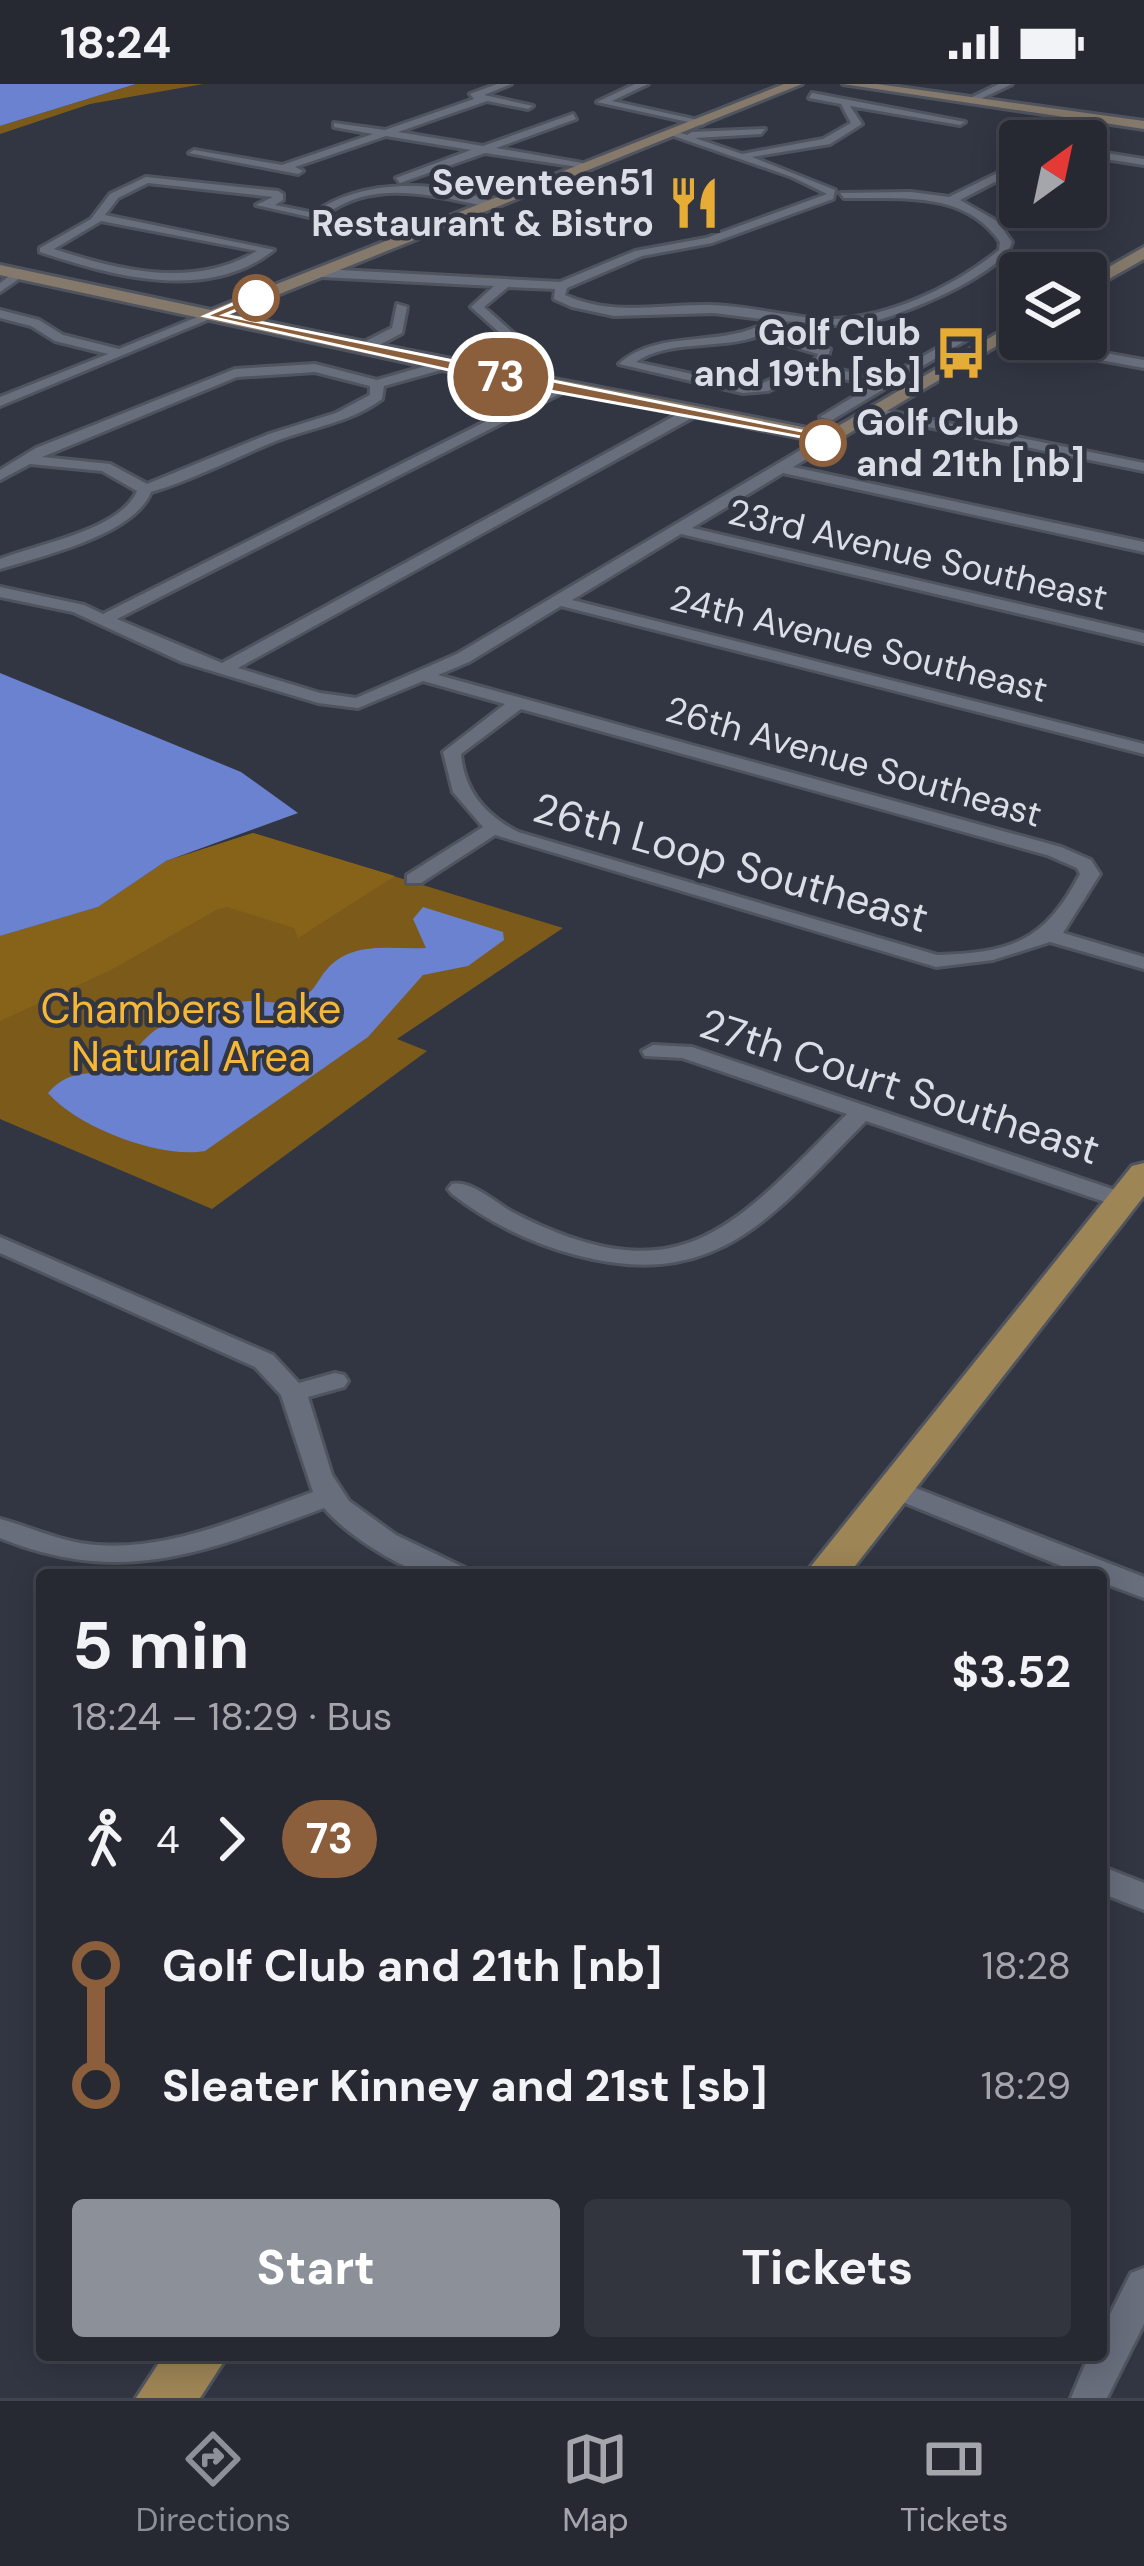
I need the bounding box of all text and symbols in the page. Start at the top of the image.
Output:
text: 18:24 [60,13,171,72]
north arrow [999,120,1107,228]
map controls [999,120,1107,360]
place label: Seventeen51 Restaurant & Bistro [311,159,654,247]
restaurant icon: Seventeen51 Restaurant & Bistro [665,174,723,232]
button: layers [999,252,1107,360]
unlabelled marker [234,276,278,320]
place label: Golf Club and 19th [sb] [694,309,921,397]
bus stop icon: Golf Club and 19th [sb] [932,324,990,382]
line badge: 73 [447,338,555,416]
text: 73 [477,349,525,404]
place label: Golf Club and 21th [nb] [856,399,1084,487]
marker: Golf Club and 21th [nb] [801,421,845,465]
street label: 23rd Avenue Southeast [724,488,1112,621]
street label: 24th Avenue Southeast [665,574,1052,713]
street label: 26th Avenue Southeast [661,685,1047,838]
street label: 26th Loop Southeast [527,780,935,945]
park label: Chambers Lake Natural Area [41,981,341,1084]
street label: 27th Court Southeast [693,996,1107,1177]
text: 5 min [72,1603,249,1688]
text: $3.52 [952,1642,1071,1701]
text: 18:24 – 18:29 · Bus [72,1691,392,1742]
icon: walk [72,1806,138,1872]
icon: forward [198,1806,264,1872]
text: 73 [306,1811,353,1866]
text: 4 [156,1814,180,1865]
text: Golf Club and 21th [nb] [162,1936,662,1995]
text: 18:28 [982,1940,1071,1991]
text: Sleater Kinney and 21st [sb] [162,2056,768,2115]
text: 18:29 [981,2060,1071,2111]
button: Start [72,2199,560,2337]
button: Tickets [584,2199,1071,2337]
tab: Directions [136,2426,291,2541]
tab: Map [562,2426,629,2541]
tab: Tickets [900,2426,1008,2541]

